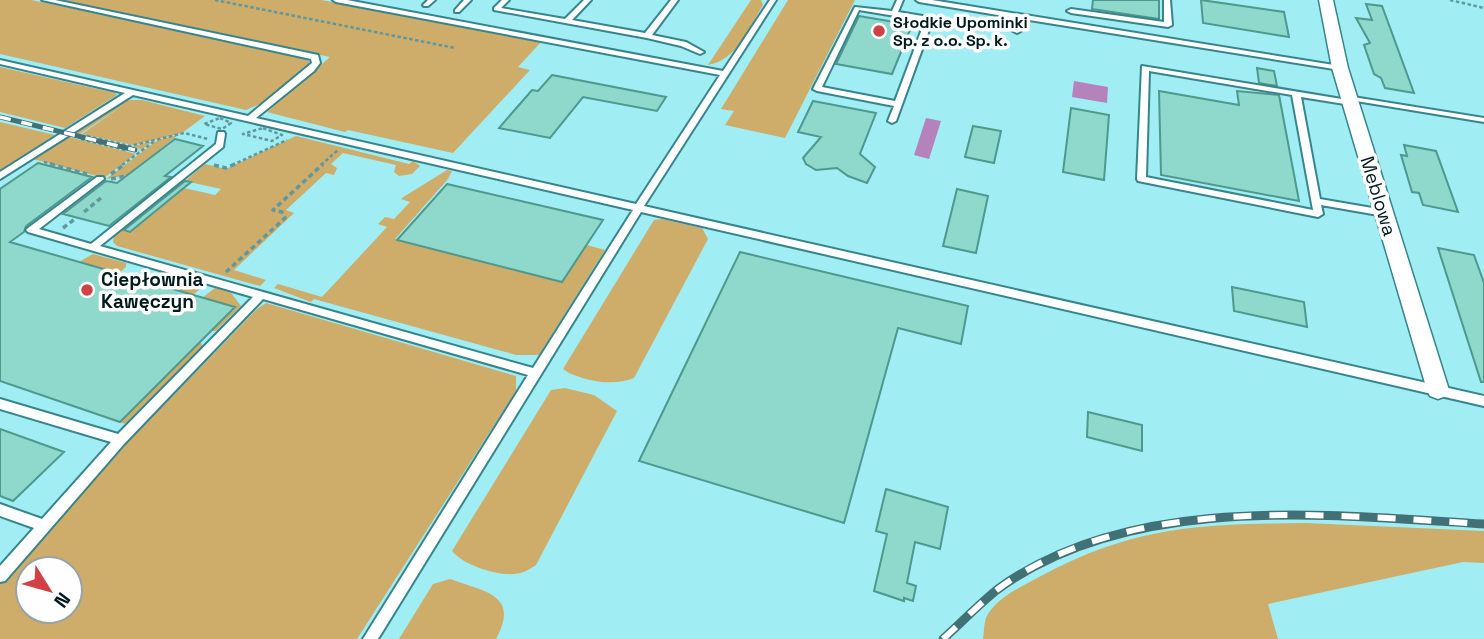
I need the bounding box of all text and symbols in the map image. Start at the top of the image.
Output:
place label: Słodkie Upominki Sp. z o.o. Sp. k. [893,12,1028,51]
marker: Słodkie Upominki Sp. z o.o. Sp. k. [871,23,887,39]
street label: Meblowa [1355,153,1402,239]
place label: Ciepłownia Kawęczyn [101,267,204,314]
marker: Ciepłownia Kawęczyn [79,282,95,298]
north arrow [14,555,84,625]
text: N [48,587,76,613]

